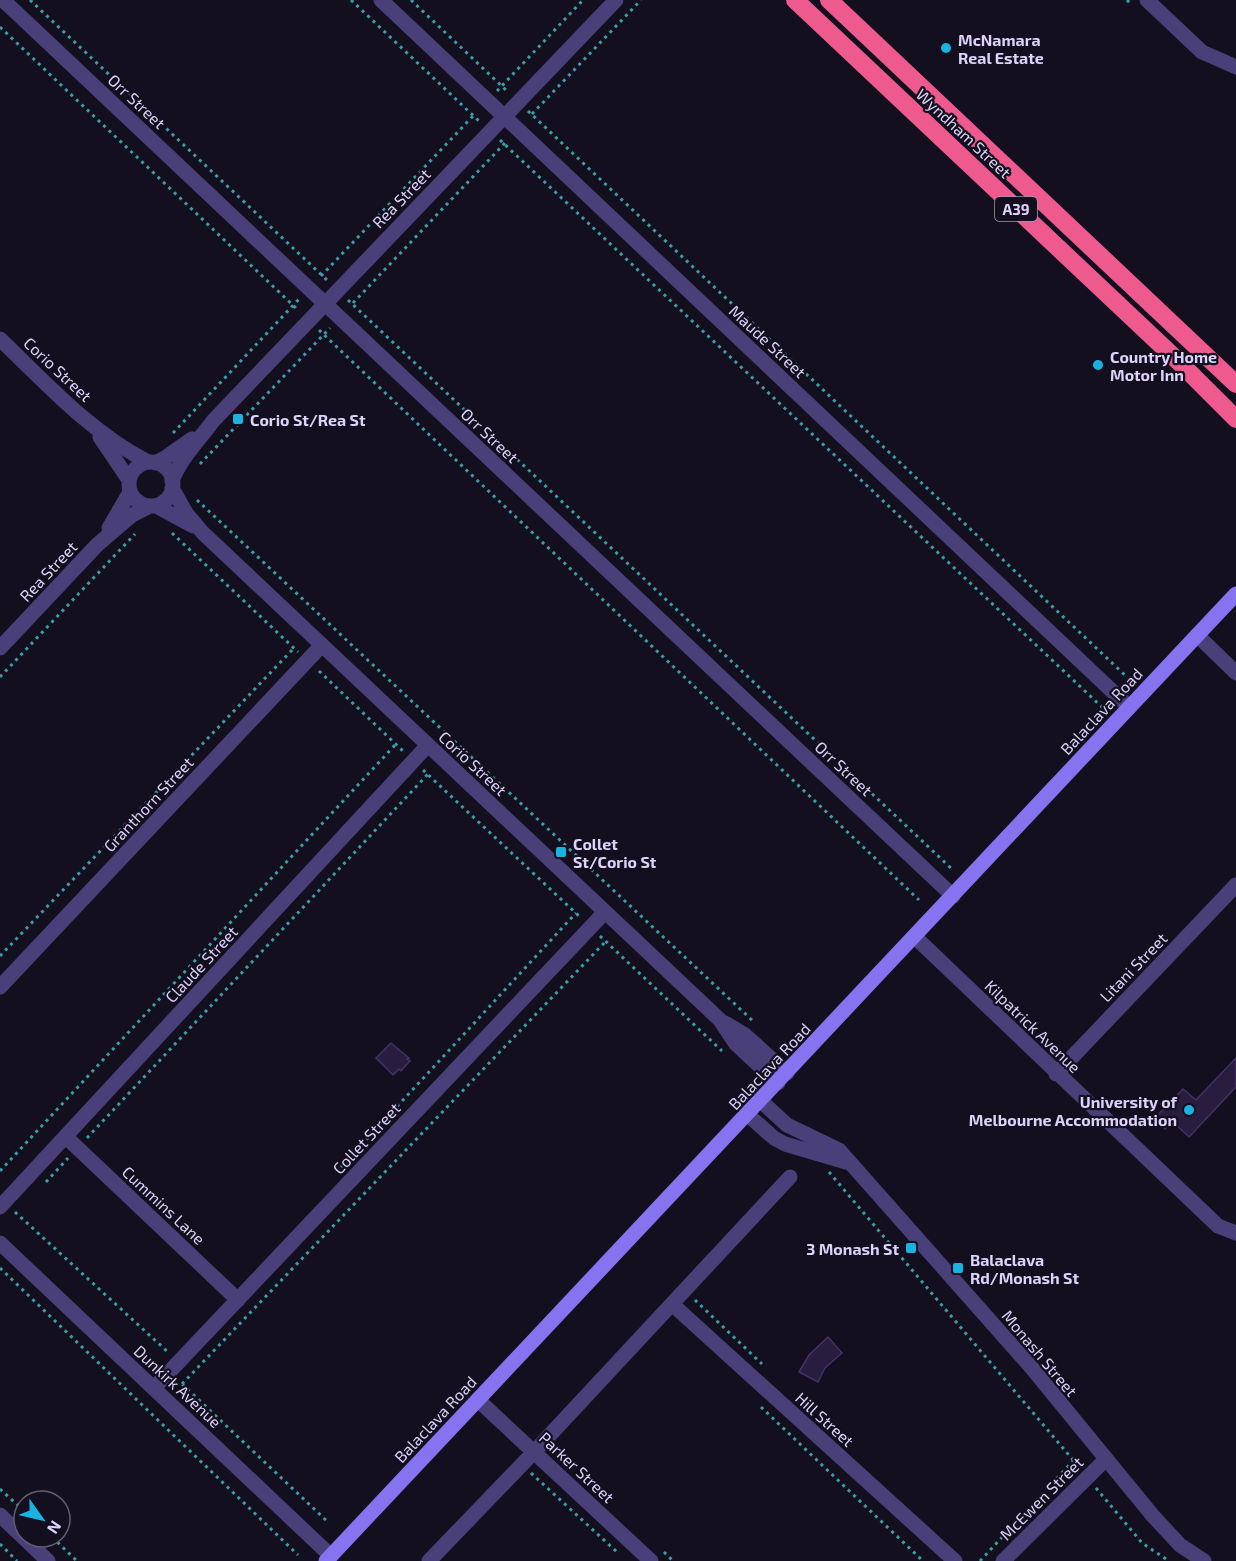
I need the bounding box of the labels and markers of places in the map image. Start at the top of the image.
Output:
place label: McNamara Real Estate [958,30,1044,67]
marker: McNamara Real Estate [939,41,953,55]
place label: Country Home Motor Inn [1110,347,1217,384]
marker: Country Home Motor Inn [1091,358,1105,372]
place label: Corio St/Rea St [250,410,366,429]
marker: Corio St/Rea St [231,412,245,426]
place label: Collet St/Corio St [573,834,657,871]
marker: Collet St/Corio St [554,845,568,859]
place label: University of Melbourne Accommodation [969,1092,1178,1129]
marker: University of Melbourne Accommodation [1182,1103,1196,1117]
place label: 3 Monash St [806,1239,899,1258]
marker: 3 Monash St [904,1241,918,1255]
place label: Balaclava Rd/Monash St [970,1250,1079,1287]
marker: Balaclava Rd/Monash St [951,1261,965,1275]

